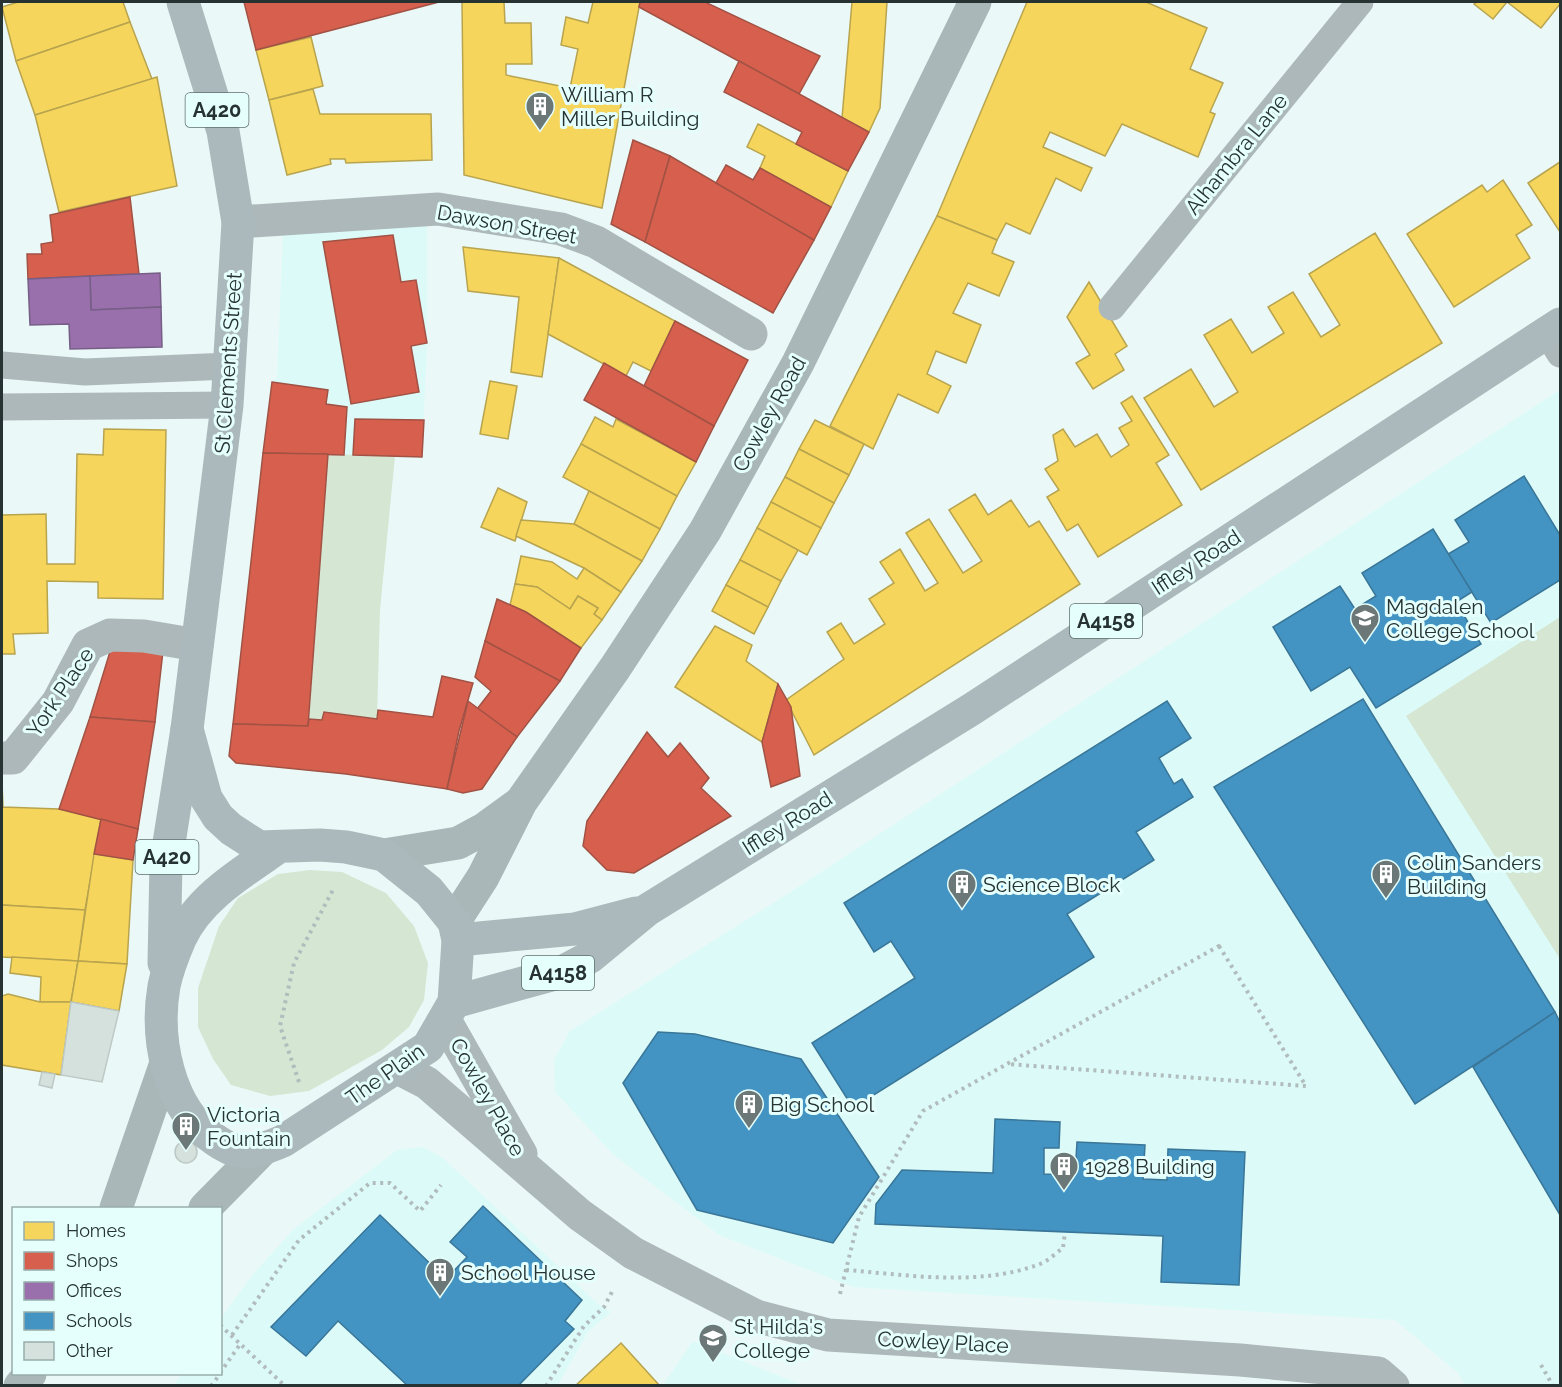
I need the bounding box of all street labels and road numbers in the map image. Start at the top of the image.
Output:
street label: Alhambra Lane [1180,89,1292,219]
road number: A420 [186,93,248,127]
street label: Dawson Street [435,199,579,249]
street label: St Clements Street [209,271,247,455]
street label: Cowley Road [727,352,811,476]
street label: Iffley Road [1147,524,1245,600]
road number: A4158 [1070,604,1142,638]
street label: York Place [21,643,99,741]
street label: Iffley Road [738,786,836,860]
road number: A420 [136,840,198,874]
road number: A4158 [522,956,594,990]
street label: Cowley Place [445,1033,531,1161]
street label: The Plain [341,1038,429,1110]
street label: Cowley Place [877,1326,1009,1358]

